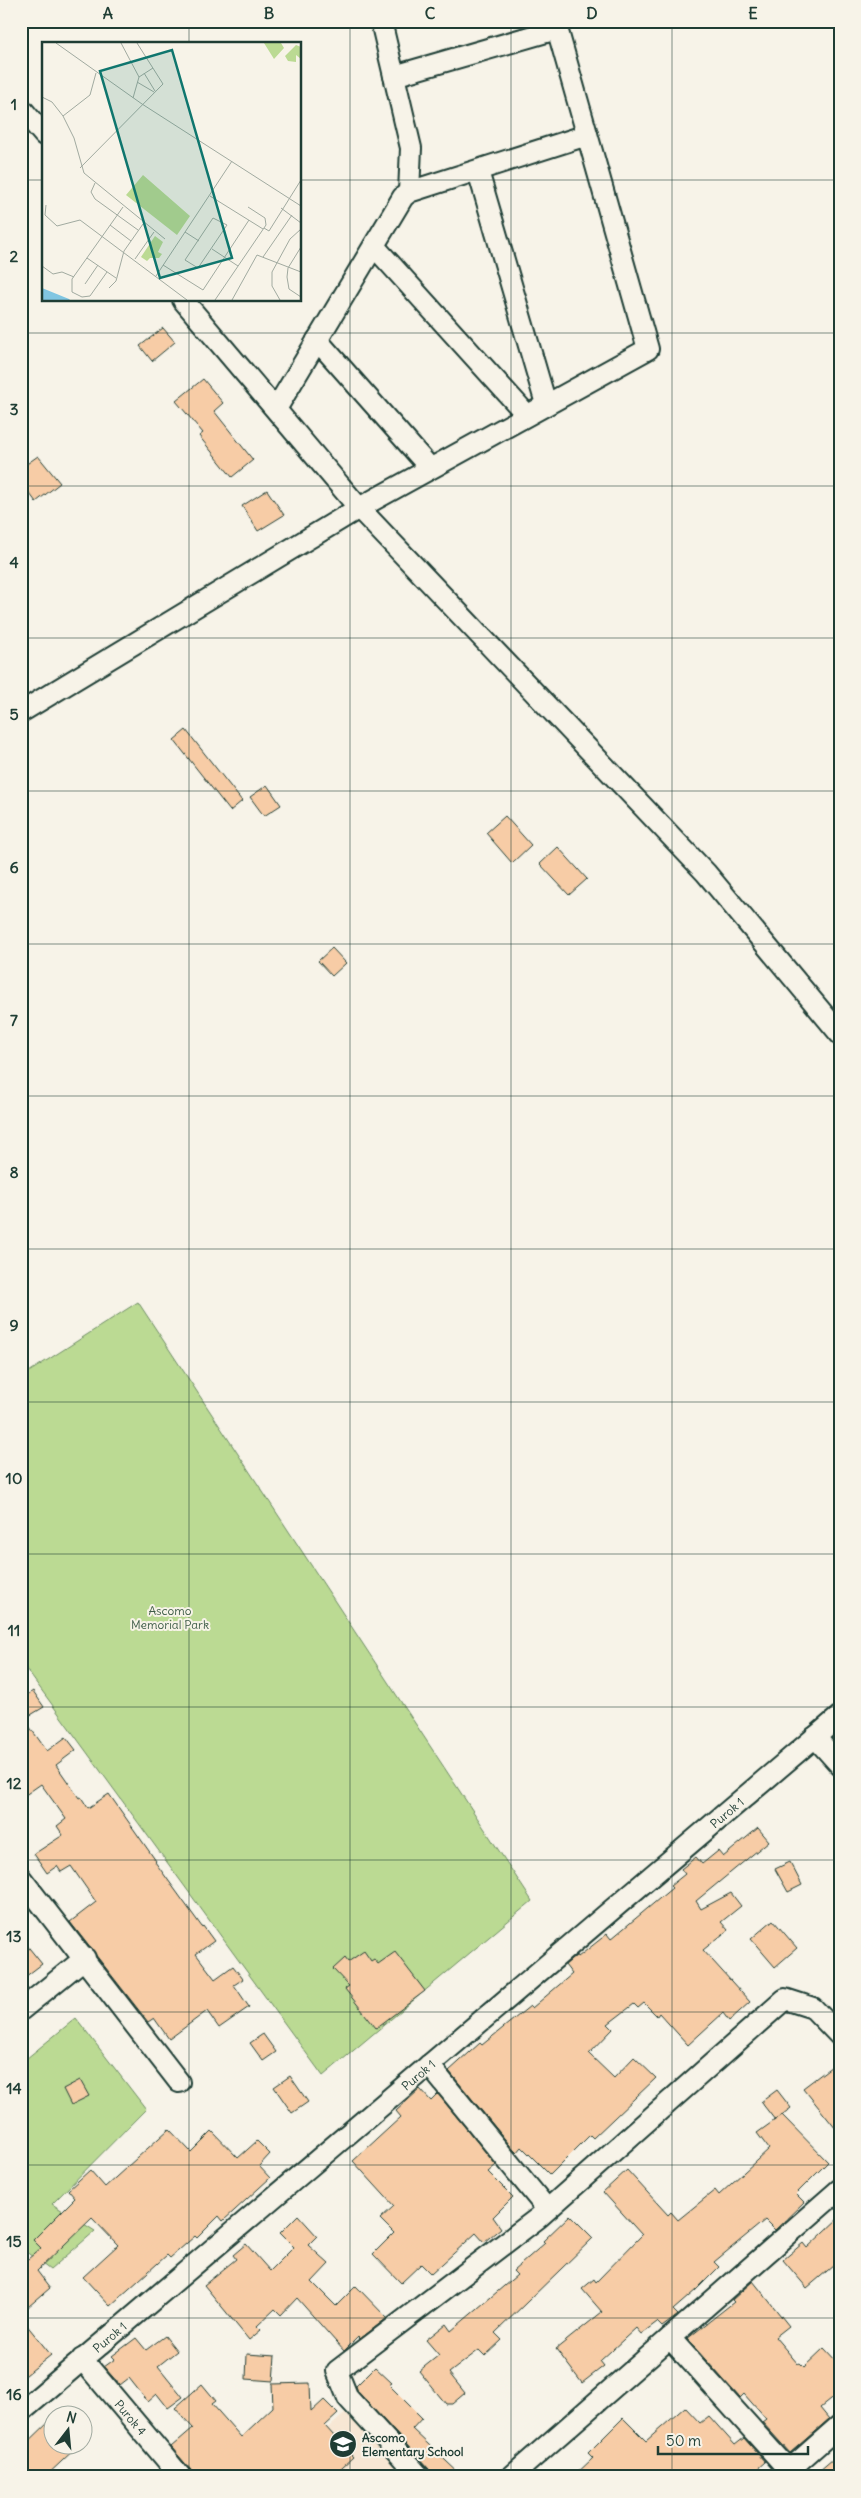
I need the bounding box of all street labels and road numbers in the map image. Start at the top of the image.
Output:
street label: Purok 1 [707,1794,747,1831]
street label: Purok 1 [398,2056,438,2093]
street label: Purok 1 [89,2318,129,2355]
street label: Purok 4 [112,2396,150,2438]

